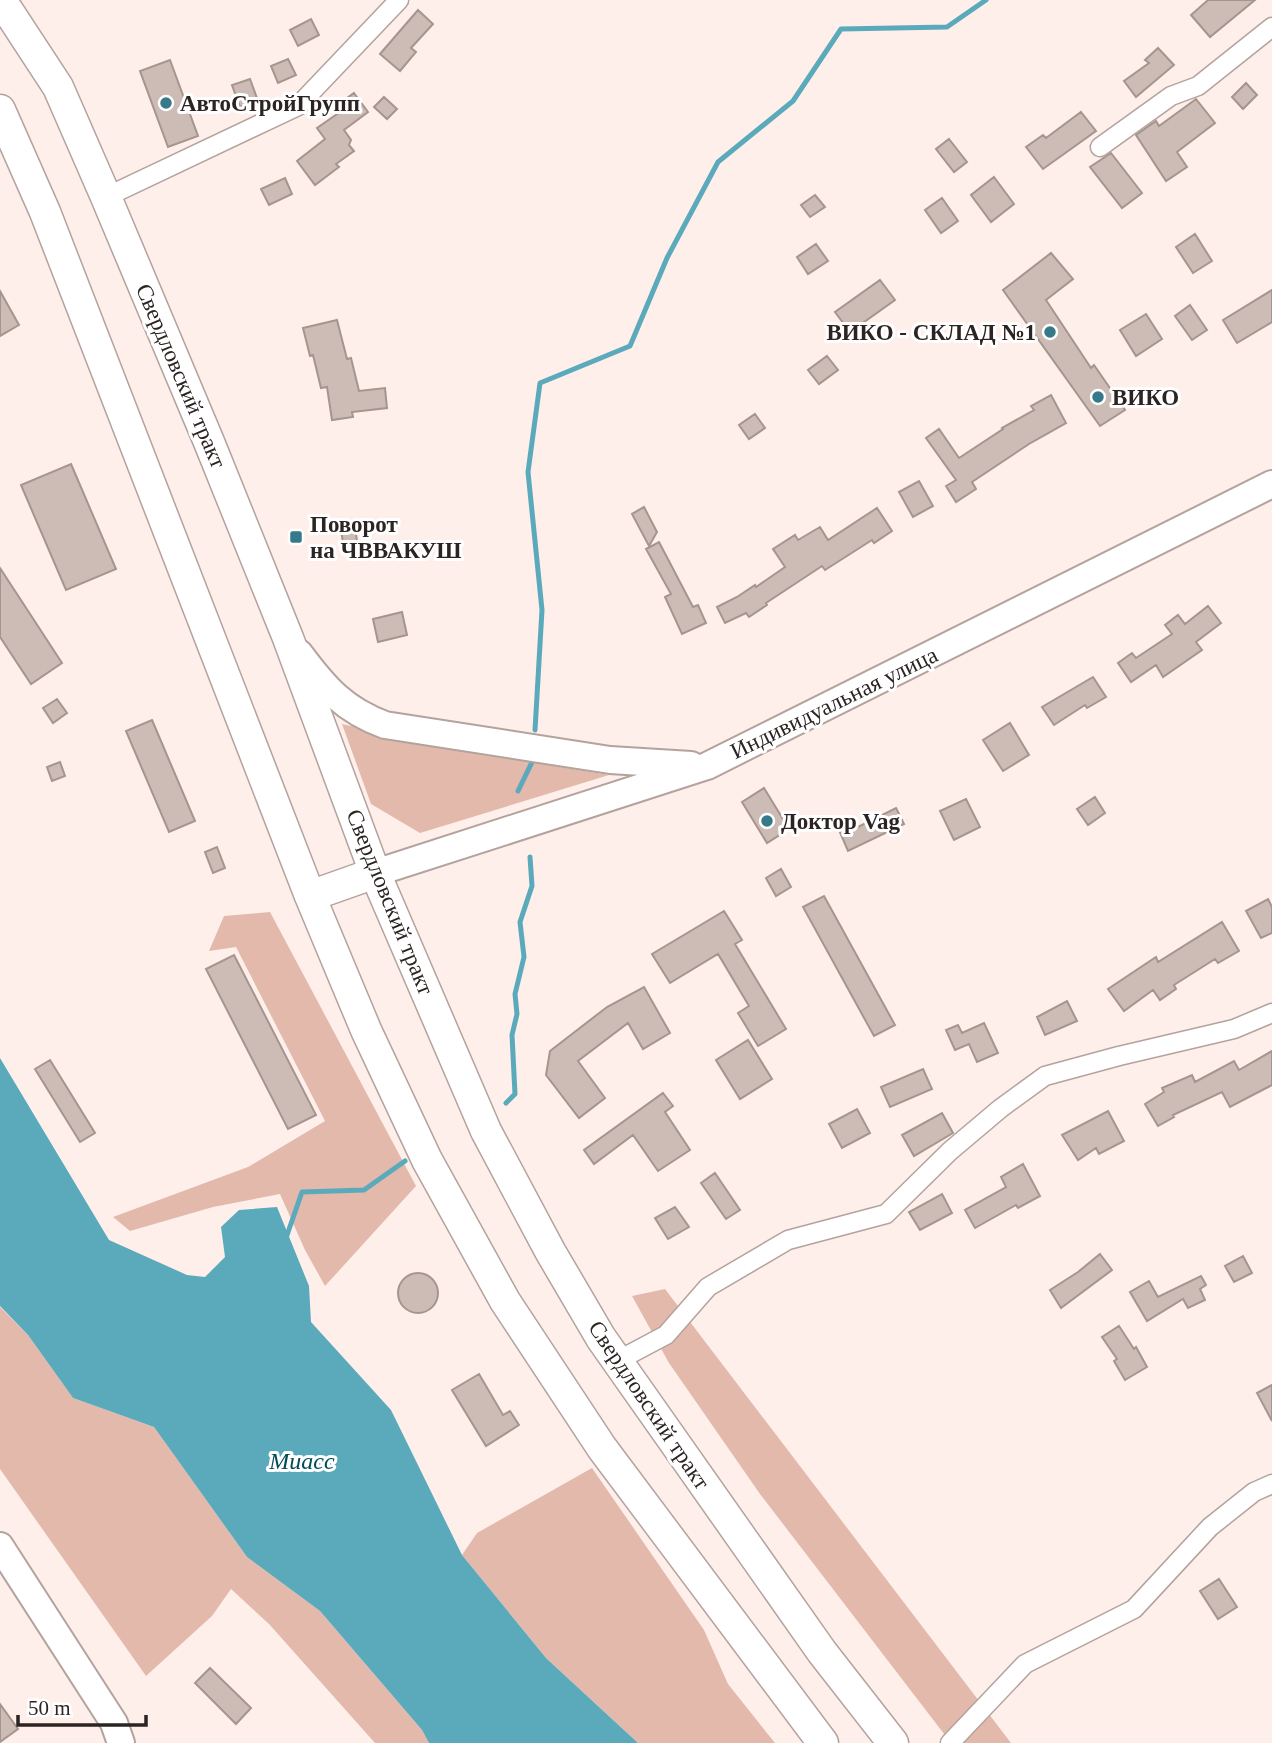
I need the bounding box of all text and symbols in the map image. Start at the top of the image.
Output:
place label: АвтоСтройГрупп [180,91,360,116]
marker: АвтоСтройГрупп [158,95,174,111]
street label: Свердловский тракт [131,280,231,472]
place label: ВИКО - СКЛАД №1 [826,320,1036,345]
marker: ВИКО - СКЛАД №1 [1042,324,1058,340]
place label: ВИКО [1112,385,1179,410]
marker: ВИКО [1090,389,1106,405]
place label: Поворот на ЧВВАКУШ [310,512,462,563]
marker: Поворот на ЧВВАКУШ [288,529,304,545]
street label: Индивидуальная улица [727,642,941,764]
street label: Свердловский тракт [341,806,439,998]
place label: Доктор Vag [781,809,901,834]
marker: Доктор Vag [759,813,775,829]
street label: Свердловский тракт [583,1316,715,1494]
water label: Миасс [268,1448,335,1474]
scale bar [18,1684,145,1728]
text: 50 m [28,1696,71,1720]

